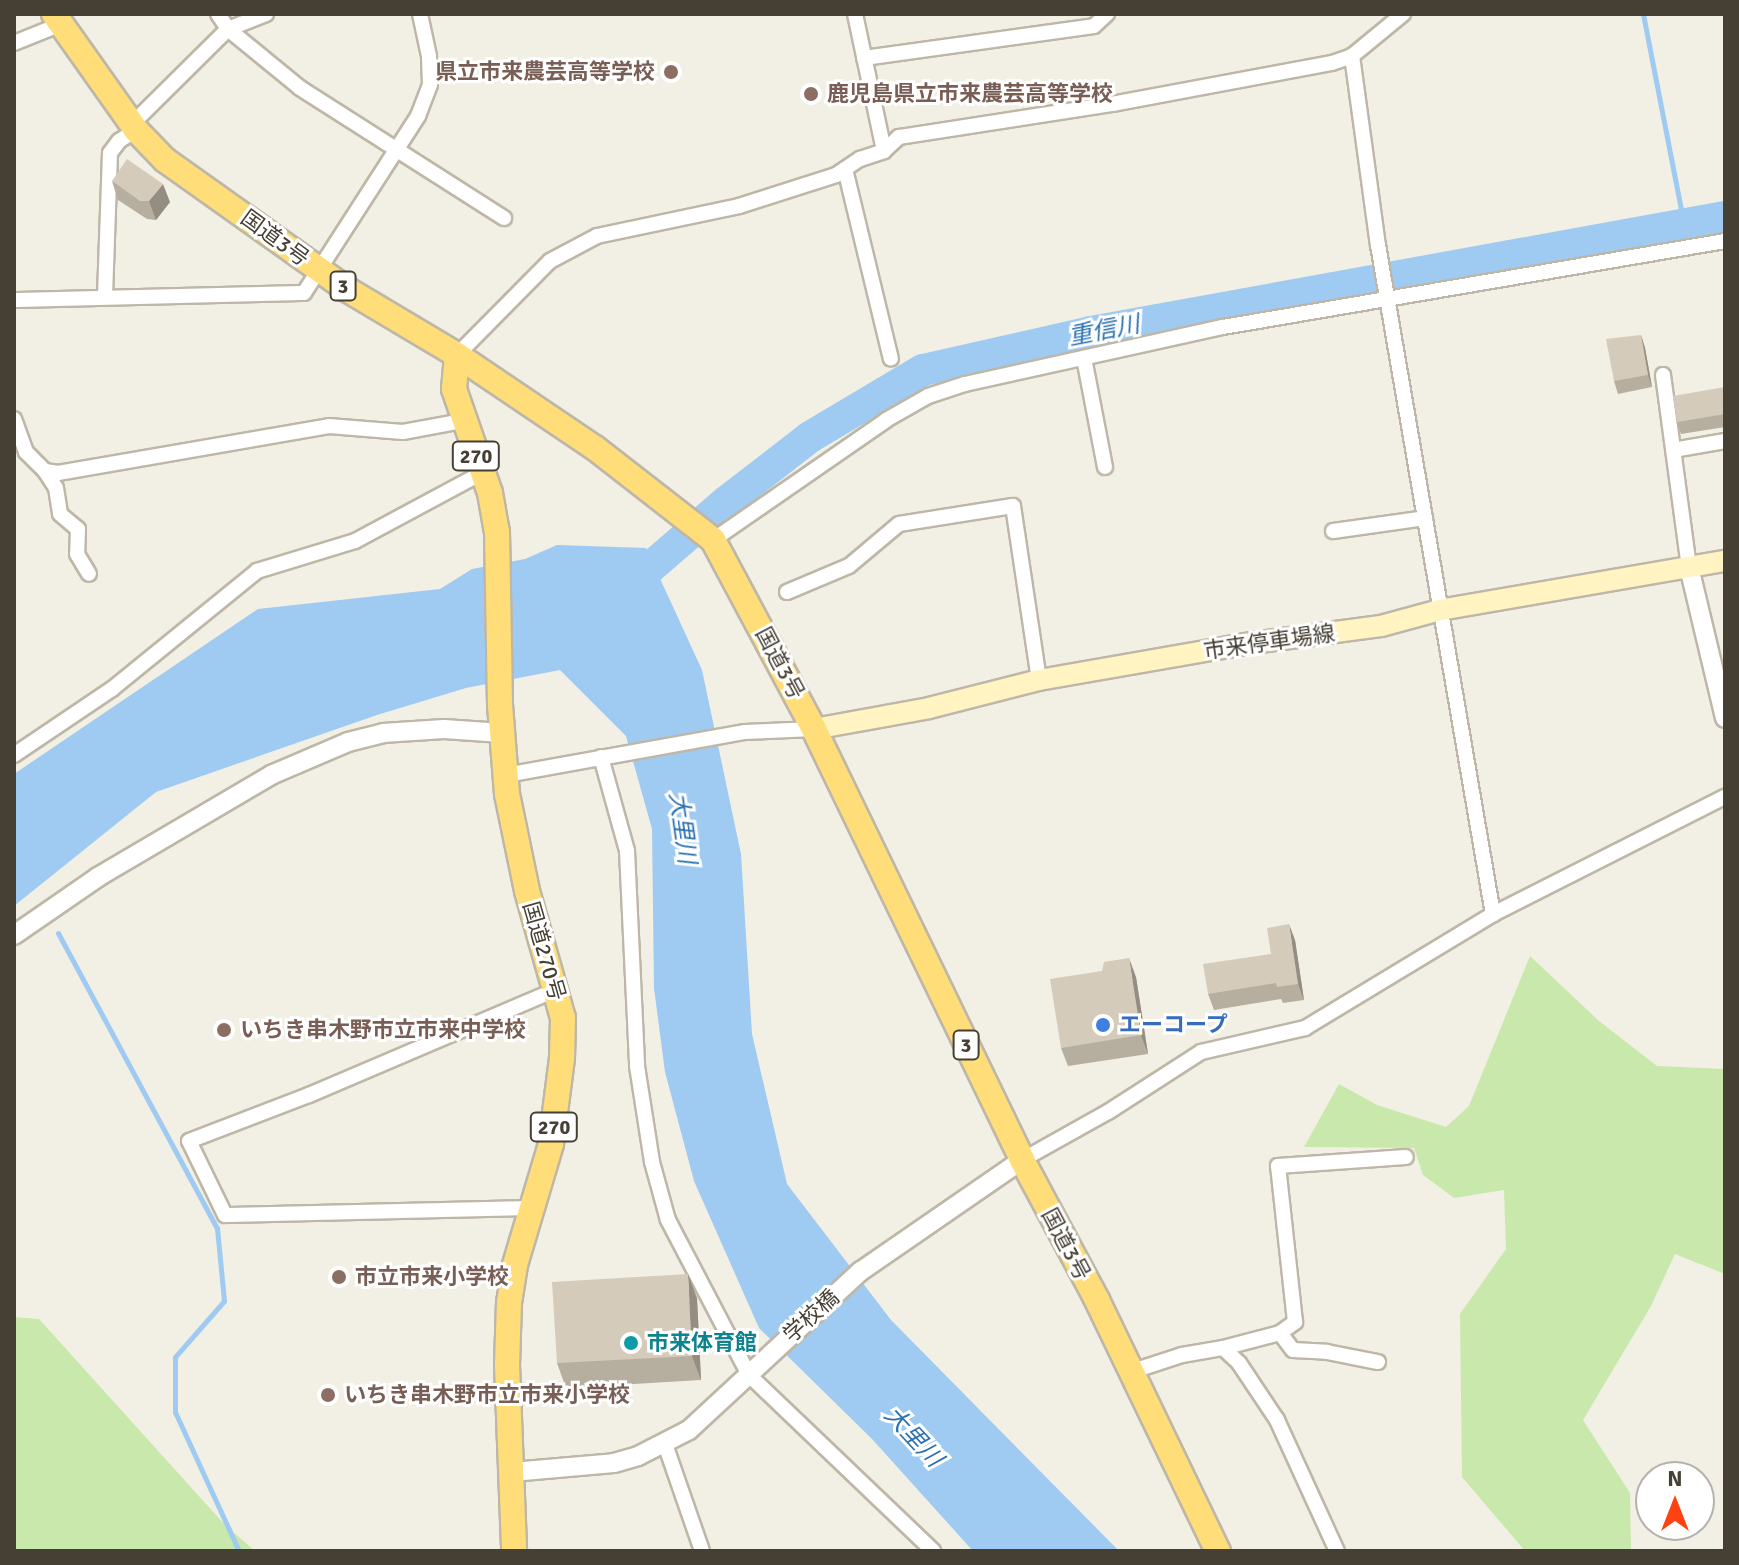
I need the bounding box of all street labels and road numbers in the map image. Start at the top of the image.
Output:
street label: 国道3号 [236,204,314,272]
road number: 3 [329,270,357,302]
road number: 270 [450,440,502,472]
street label: 市来停車場線 [1202,620,1336,664]
street label: 国道3号 [750,622,810,704]
street label: 国道270号 [517,899,571,1003]
road number: 3 [952,1029,980,1061]
road number: 270 [528,1111,580,1143]
street label: 国道3号 [1036,1203,1096,1285]
street label: 学校橋 [778,1284,844,1348]

